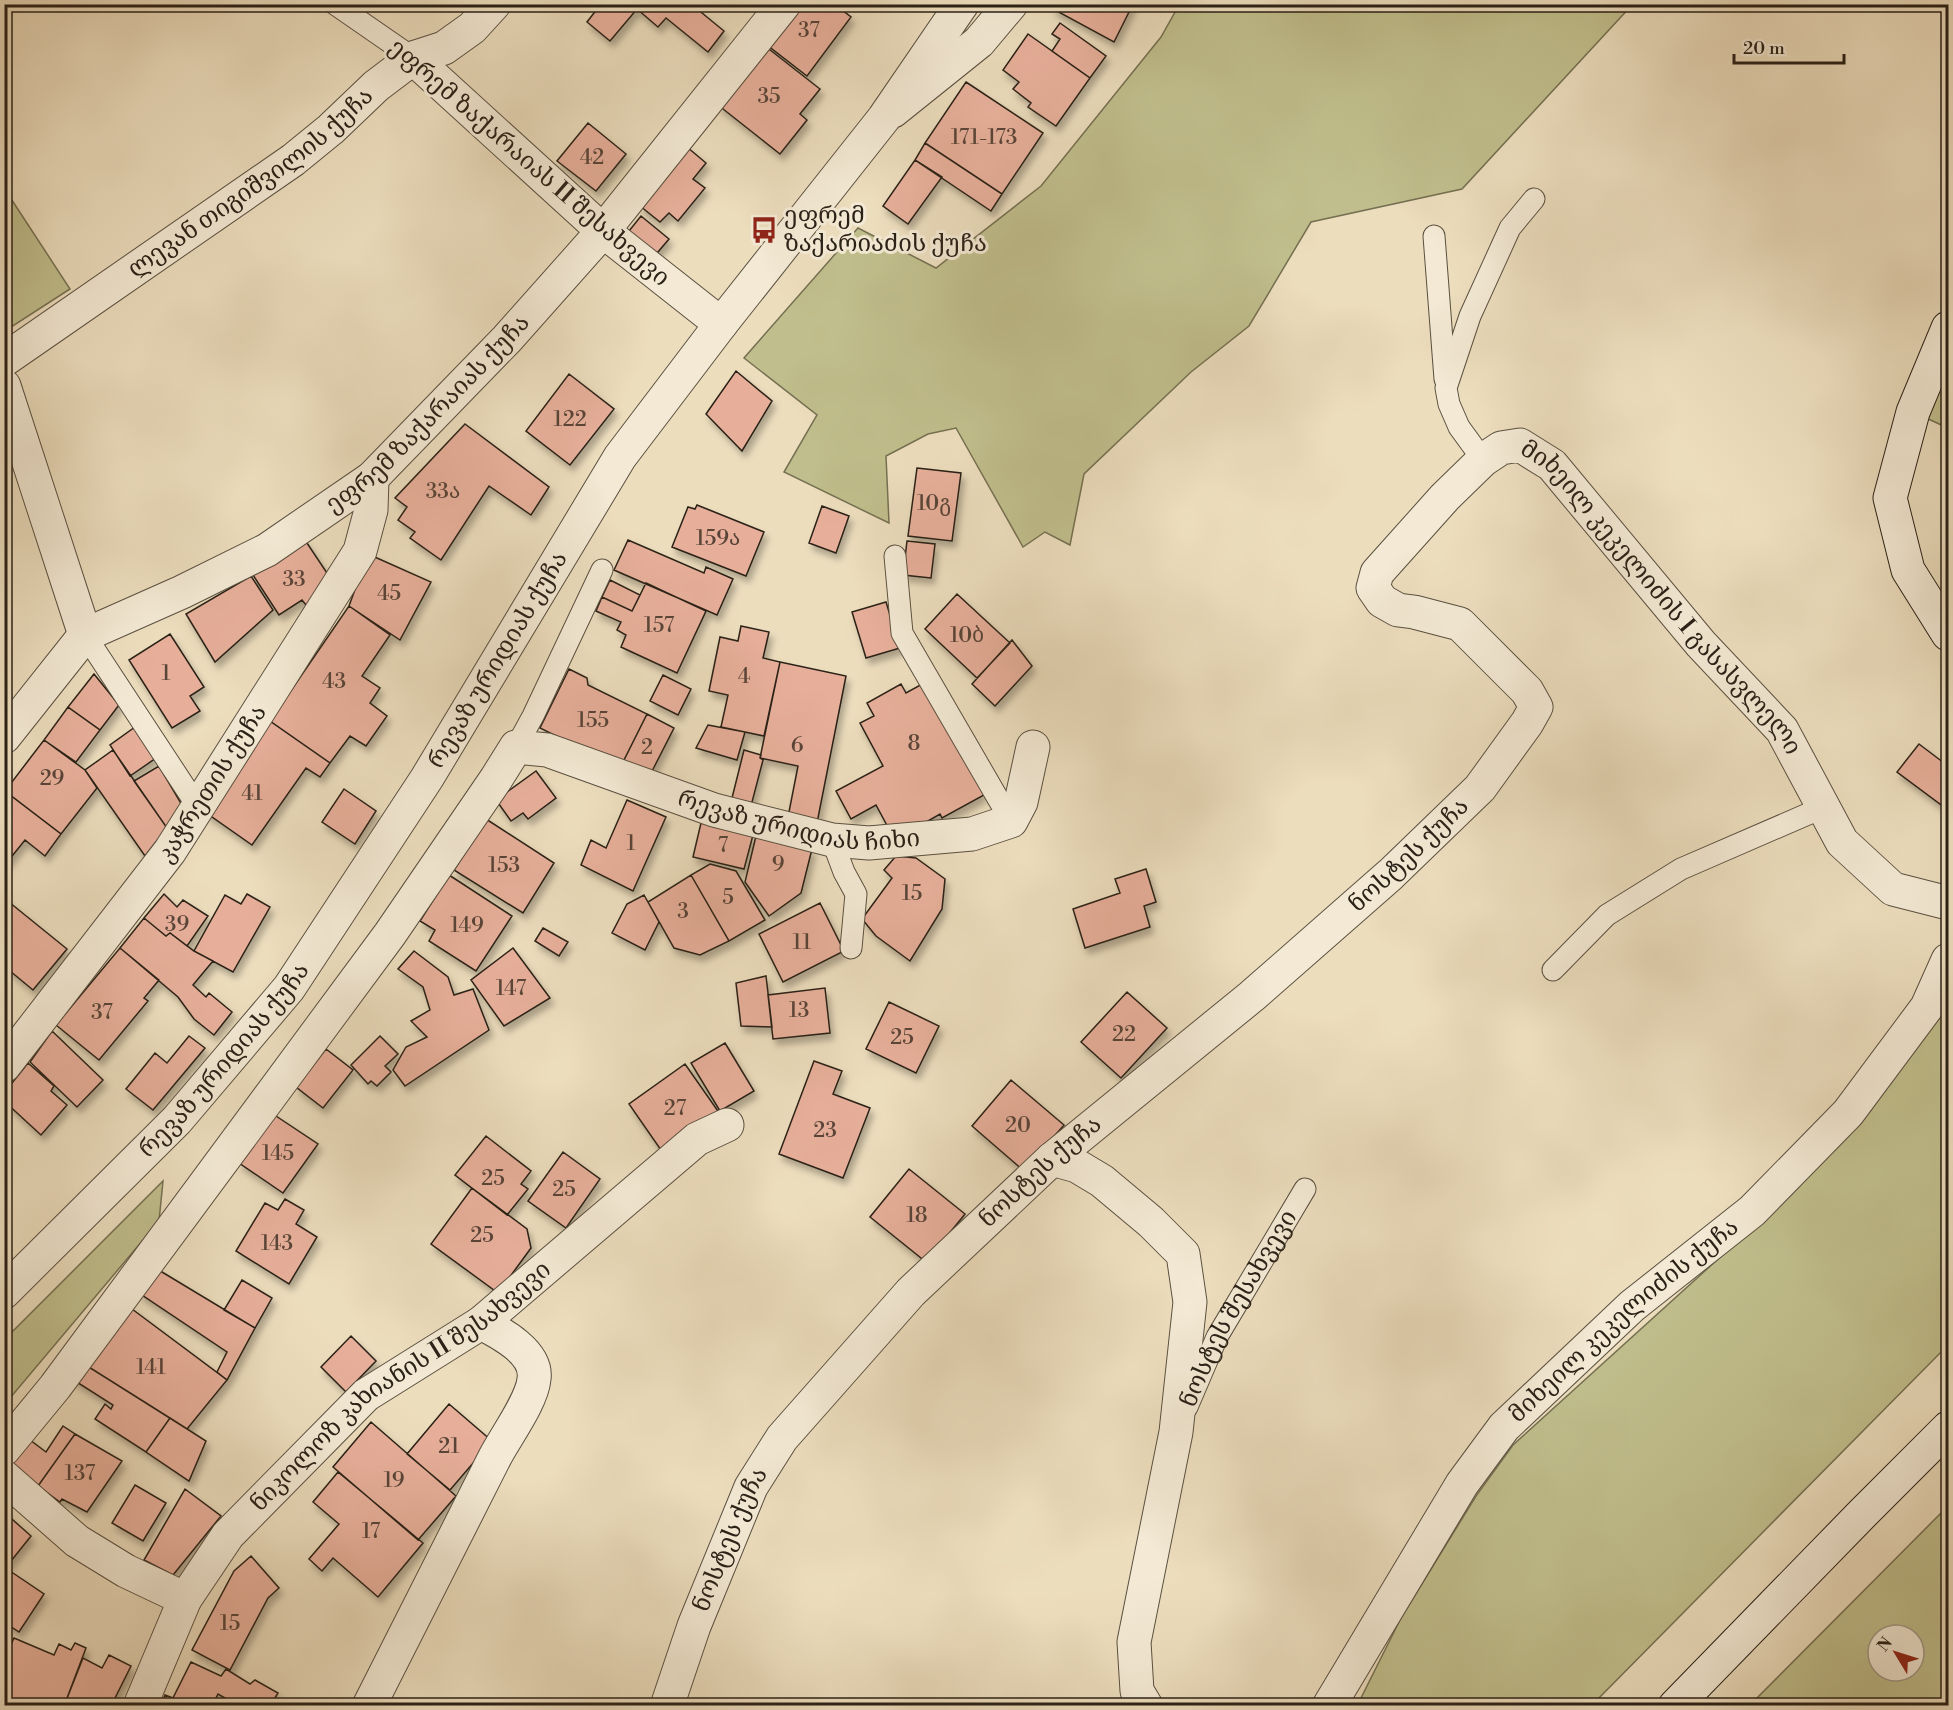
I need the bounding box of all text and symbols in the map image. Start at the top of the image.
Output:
house number: 37 [798,18,820,44]
scale bar [1734,27,1844,65]
street label: ეფრემ ზაქარაიას II შესახვევი [382,33,676,293]
text: 20 m [1743,37,1785,60]
street label: ლევან თიგიშვილის ქუჩა [122,81,380,285]
house number: 35 [757,84,781,110]
house number: 171-173 [951,125,1017,151]
house number: 42 [580,145,604,171]
place label: ეფრემ ზაქარიაძის ქუჩა [784,201,987,259]
bus stop icon: ეფრემ ზაქარიაძის ქუჩა [749,215,779,245]
street label: ეფრემ ზაქარაიას ქუჩა [320,308,537,520]
house number: 122 [553,407,587,433]
street label: მიხეილ კეკელიძის I გასასვლელი [1515,434,1808,760]
house number: 33ა [426,479,460,505]
house number: 10გ [917,491,951,517]
house number: 159ა [696,526,740,552]
street label: რევაზ ურიდიას ქუჩა [421,546,575,774]
house number: 33 [282,567,306,593]
house number: 45 [377,581,401,607]
house number: 157 [644,613,675,639]
house number: 10ბ [950,623,984,649]
house number: 1 [161,661,171,687]
house number: 4 [738,664,750,690]
house number: 43 [322,669,346,695]
street label: კაჭრეთის ქუჩა [151,699,274,869]
house number: 155 [577,708,609,734]
house number: 8 [908,731,920,757]
house number: 6 [791,733,804,759]
house number: 2 [641,735,653,761]
house number: 29 [40,766,64,792]
house number: 41 [241,781,263,807]
street label: რევაზ ურიდიას ჩიხი [674,783,921,858]
street label: ნოსტეს ქუჩა [1343,792,1475,919]
house number: 1 [626,831,636,857]
house number: 7 [718,833,729,859]
house number: 9 [772,852,784,878]
house number: 153 [488,853,520,879]
house number: 15 [902,881,922,907]
house number: 5 [722,885,734,911]
house number: 3 [677,899,689,925]
house number: 39 [165,912,189,938]
house number: 149 [450,913,484,939]
house number: 11 [793,930,811,956]
street label: რევაზ ურიდიას ქუჩა [133,957,316,1164]
house number: 147 [496,976,527,1002]
house number: 13 [789,998,809,1024]
house number: 37 [91,1000,113,1026]
house number: 22 [1112,1022,1136,1048]
house number: 25 [890,1025,914,1051]
house number: 27 [664,1096,687,1122]
street label: ნოსტეს ქუჩა [973,1110,1108,1235]
house number: 20 [1005,1113,1031,1139]
house number: 23 [813,1118,837,1144]
house number: 145 [262,1141,294,1167]
house number: 25 [481,1166,505,1192]
house number: 25 [552,1177,576,1203]
house number: 18 [906,1203,928,1229]
street label: ნოსტეს შესახვევი [1174,1205,1304,1412]
street label: მიხეილ კეკელიძის ქუჩა [1503,1212,1745,1429]
house number: 25 [470,1223,494,1249]
house number: 143 [261,1231,293,1257]
street label: ნიკოლოზ კახიანის II შესახვევი [244,1255,557,1518]
house number: 141 [136,1355,166,1381]
house number: 21 [438,1434,460,1460]
house number: 137 [65,1461,96,1487]
street label: ნოსტეს ქუჩა [686,1462,775,1616]
house number: 19 [383,1468,405,1494]
house number: 17 [362,1519,381,1545]
house number: 15 [220,1611,240,1637]
north arrow [1866,1623,1926,1683]
text: N [1873,1633,1897,1656]

